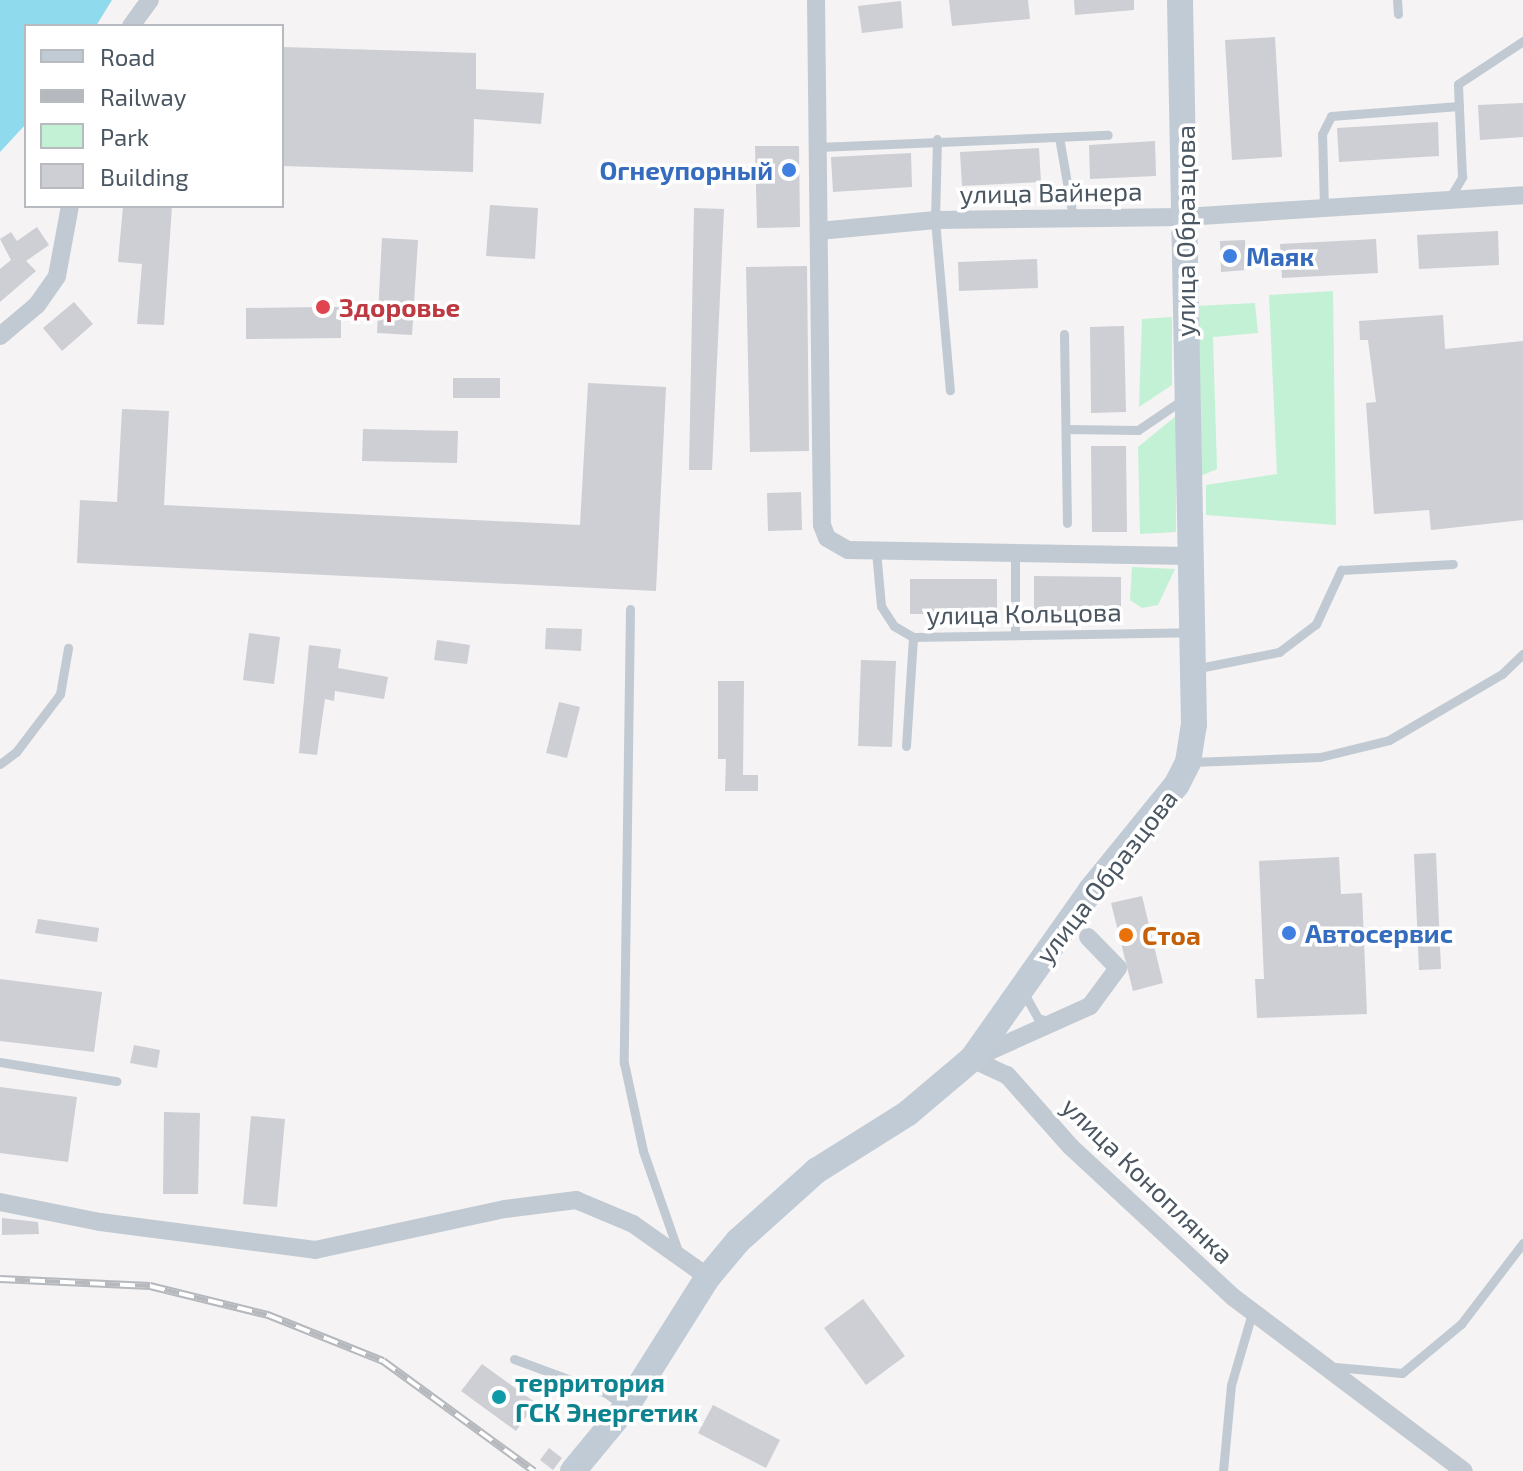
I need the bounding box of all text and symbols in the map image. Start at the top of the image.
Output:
legend [24,24,284,208]
text: Road [100,42,155,71]
text: Railway [100,82,186,111]
text: Park [100,122,149,151]
street label: улица Образцова [1169,125,1201,337]
place label: Огнеупорный [599,154,773,186]
marker: Огнеупорный [780,161,798,179]
text: Building [100,162,189,191]
street label: улица Вайнера [959,175,1143,209]
place label: Маяк [1246,240,1314,272]
marker: Маяк [1221,247,1239,265]
place label: Здоровье [339,291,460,323]
marker: Здоровье [314,298,332,316]
street label: улица Кольцова [926,596,1122,630]
street label: улица Образцова [1028,783,1184,969]
place label: Автосервис [1305,917,1453,949]
place label: Стоа [1142,919,1201,951]
marker: Автосервис [1280,924,1298,942]
marker: Стоа [1117,926,1135,944]
street label: улица Коноплянка [1056,1090,1240,1270]
place label: территория ГСК Энергетик [515,1366,698,1428]
marker: территория ГСК Энергетик [490,1388,508,1406]

